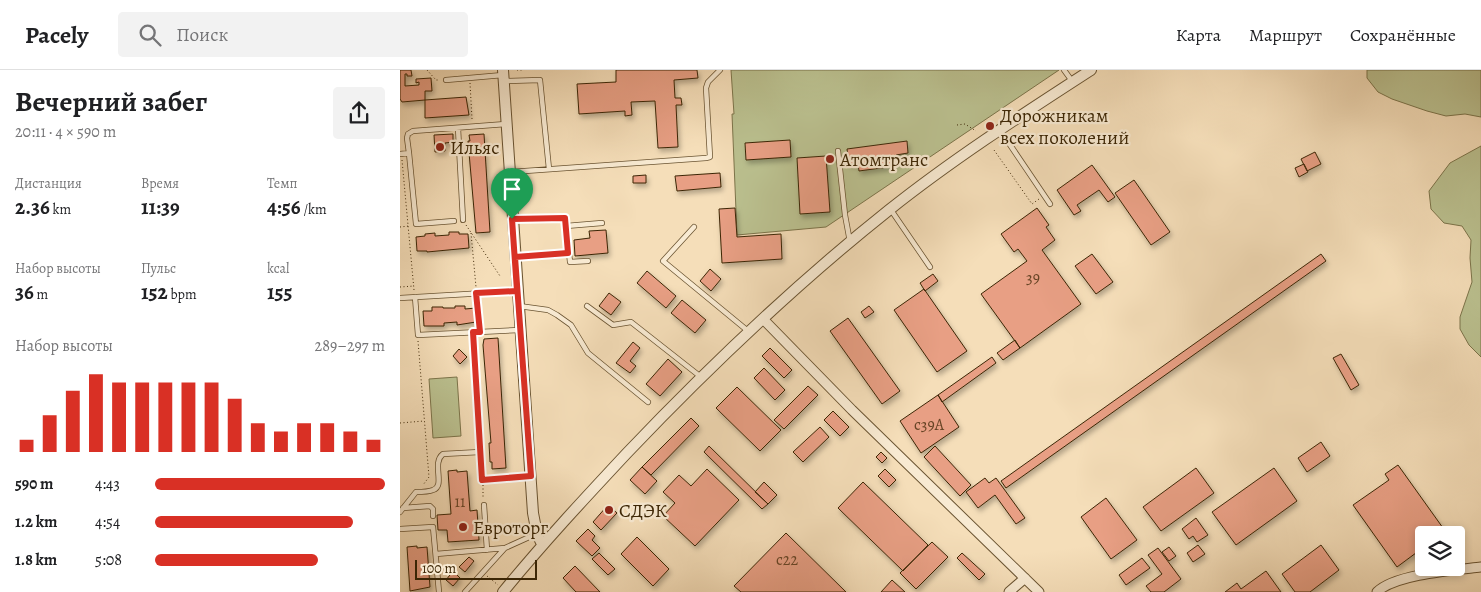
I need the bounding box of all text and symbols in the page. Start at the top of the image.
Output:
search box [118,12,468,57]
text: Pacely [25,19,88,51]
icon: search [136,21,164,49]
text: Поиск [176,22,228,48]
text: Карта [1176,23,1221,47]
text: Маршрут [1249,23,1322,47]
text: Сохранённые [1350,23,1456,47]
text: Вечерний забег [15,83,207,121]
button: share [333,87,385,139]
place label: Дорожникам всех поколений [1000,103,1129,151]
marker: Дорожникам всех поколений [984,120,996,132]
text: 20:11 · 4 × 590 m [15,121,116,143]
place label: Ильяс [450,135,499,161]
marker: Ильяс [434,141,446,153]
place label: Атомтранс [839,147,928,173]
marker: Атомтранс [824,153,836,165]
pin [491,168,533,219]
text: Дистанция [15,174,82,193]
text: Время [141,174,179,193]
text: Темп [267,174,298,193]
icon: arrive [498,175,526,203]
text: 2.36 [15,193,50,221]
text: 11:39 [141,193,180,221]
text: 4:56 [267,193,301,221]
text: km [50,200,71,219]
text: /km [301,200,327,219]
text: Набор высоты [15,259,101,278]
text: Пульс [141,259,176,278]
text: kcal [267,259,289,278]
house number: 39 [1026,267,1040,289]
text: 36 [15,278,34,306]
text: 152 [141,278,168,306]
text: 155 [267,278,292,306]
text: m [34,285,48,304]
text: bpm [168,285,197,304]
text: Набор высоты [15,335,113,357]
text: 289–297 m [315,335,385,357]
house number: с39А [914,414,945,436]
text: 590 m [15,473,53,495]
text: 4:43 [95,473,120,495]
house number: 11 [455,491,466,513]
place label: СДЭК [619,498,667,524]
marker: СДЭК [603,504,615,516]
text: 1.2 km [15,511,57,533]
text: 4:54 [95,511,120,533]
place label: Евроторг [473,515,548,541]
marker: Евроторг [457,521,469,533]
map controls [1415,526,1465,576]
button: layers [1415,526,1465,576]
text: 1.8 km [15,549,57,571]
text: 5:08 [95,549,122,571]
house number: с22 [776,549,798,571]
scale bar [415,557,538,580]
text: 100 m [422,559,456,578]

